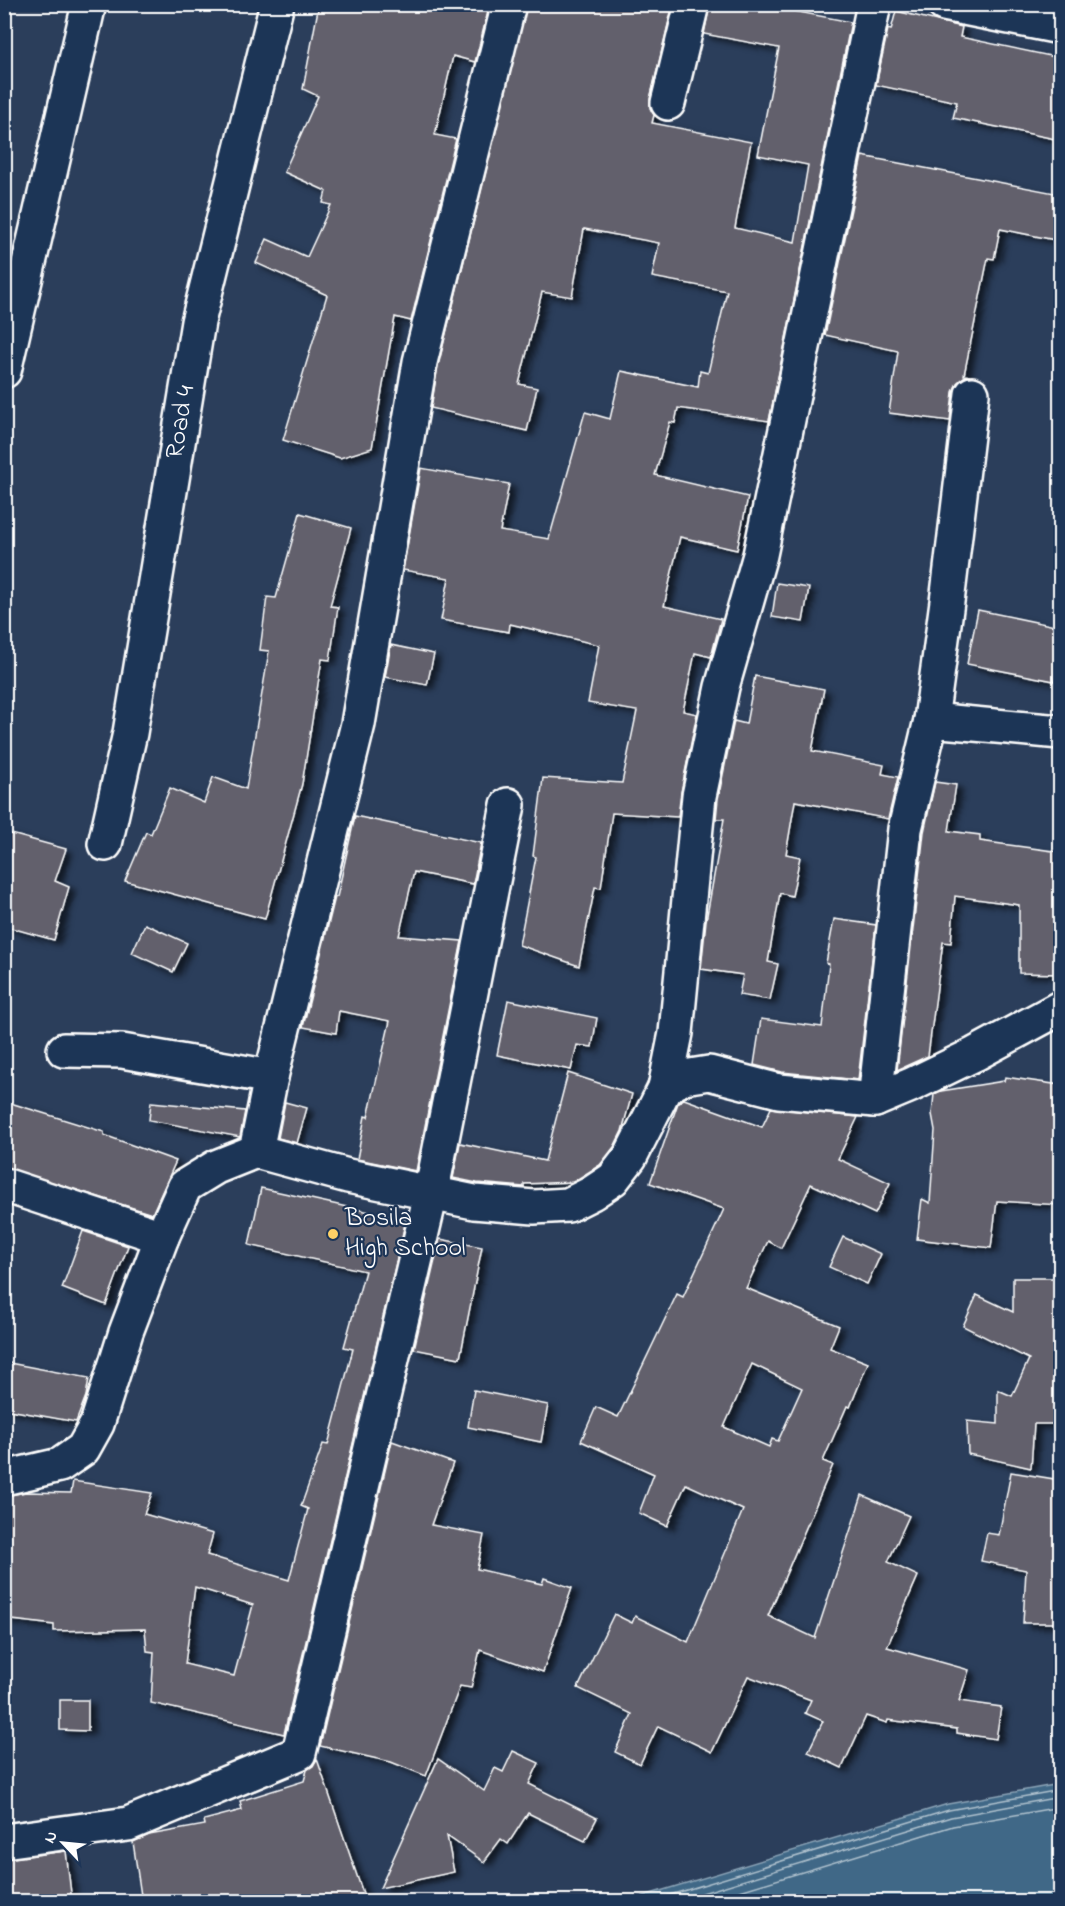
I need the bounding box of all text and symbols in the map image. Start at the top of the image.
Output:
street label: Road 4 [157,382,206,462]
place label: Bosila High School [344,1200,466,1268]
marker: Bosila High School [326,1227,340,1241]
north arrow [33,1813,93,1873]
text: N [38,1827,65,1847]

